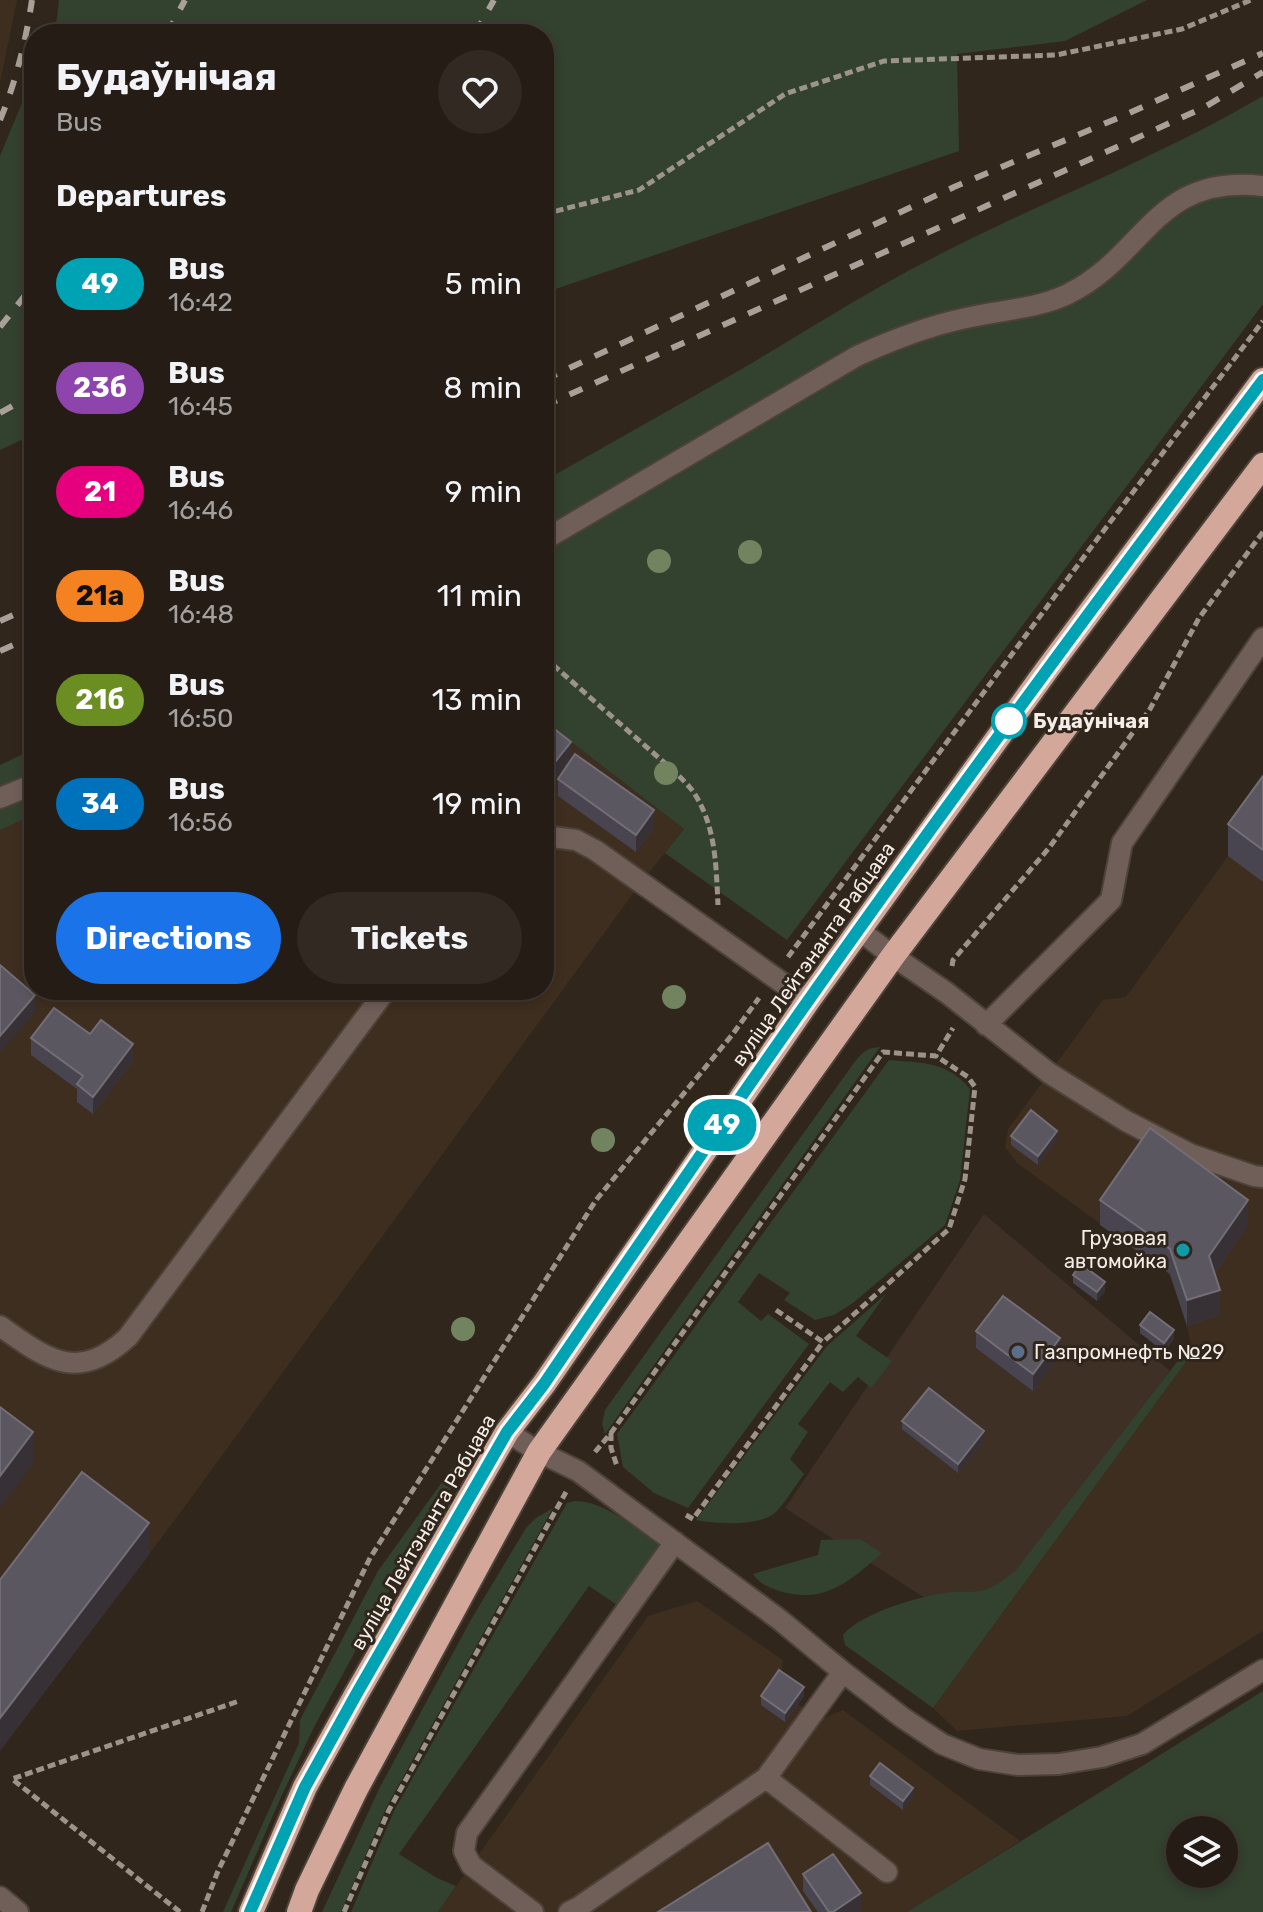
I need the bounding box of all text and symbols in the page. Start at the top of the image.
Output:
button: heart [438,50,522,134]
text: Будаўнічая [56,54,277,100]
text: Bus [56,107,102,138]
text: Departures [56,178,227,214]
text: Bus [168,251,225,287]
text: 5 min [445,266,522,302]
text: 49 [82,267,118,300]
text: 16:42 [168,287,233,318]
text: Bus [168,355,225,391]
text: 8 min [443,370,522,406]
text: 23б [73,371,127,404]
text: 16:45 [168,391,233,422]
text: Bus [168,459,225,495]
text: 9 min [445,474,522,510]
text: 21 [84,475,116,508]
text: 16:46 [168,495,233,526]
text: Bus [168,563,225,599]
text: 11 min [437,578,522,614]
text: 21а [76,579,124,612]
text: 16:48 [168,599,234,630]
text: Bus [168,667,225,703]
text: 13 min [432,682,522,718]
text: 21б [75,683,125,716]
text: 16:50 [168,703,233,734]
marker: Будаўнічая [992,704,1026,738]
place label: Будаўнічая [1033,709,1149,733]
text: Bus [168,771,225,807]
text: 19 min [432,786,522,822]
text: 34 [81,787,119,820]
text: 16:56 [168,807,233,838]
street label: вуліца Лейтэнанта Рабцава [726,837,900,1071]
button: Directions [56,892,281,984]
button: Tickets [297,892,522,984]
line badge: 49 [686,1099,758,1151]
text: 49 [704,1108,740,1141]
place label: Грузовая автомойка [1064,1226,1167,1273]
marker: Грузовая автомойка [1174,1241,1192,1259]
place label: Газпромнефть №29 [1034,1340,1224,1364]
marker: Газпромнефть №29 [1009,1343,1027,1361]
street label: вуліца Лейтэнанта Рабцава [346,1410,500,1654]
map controls [1166,1816,1238,1888]
button: layers [1166,1816,1238,1888]

